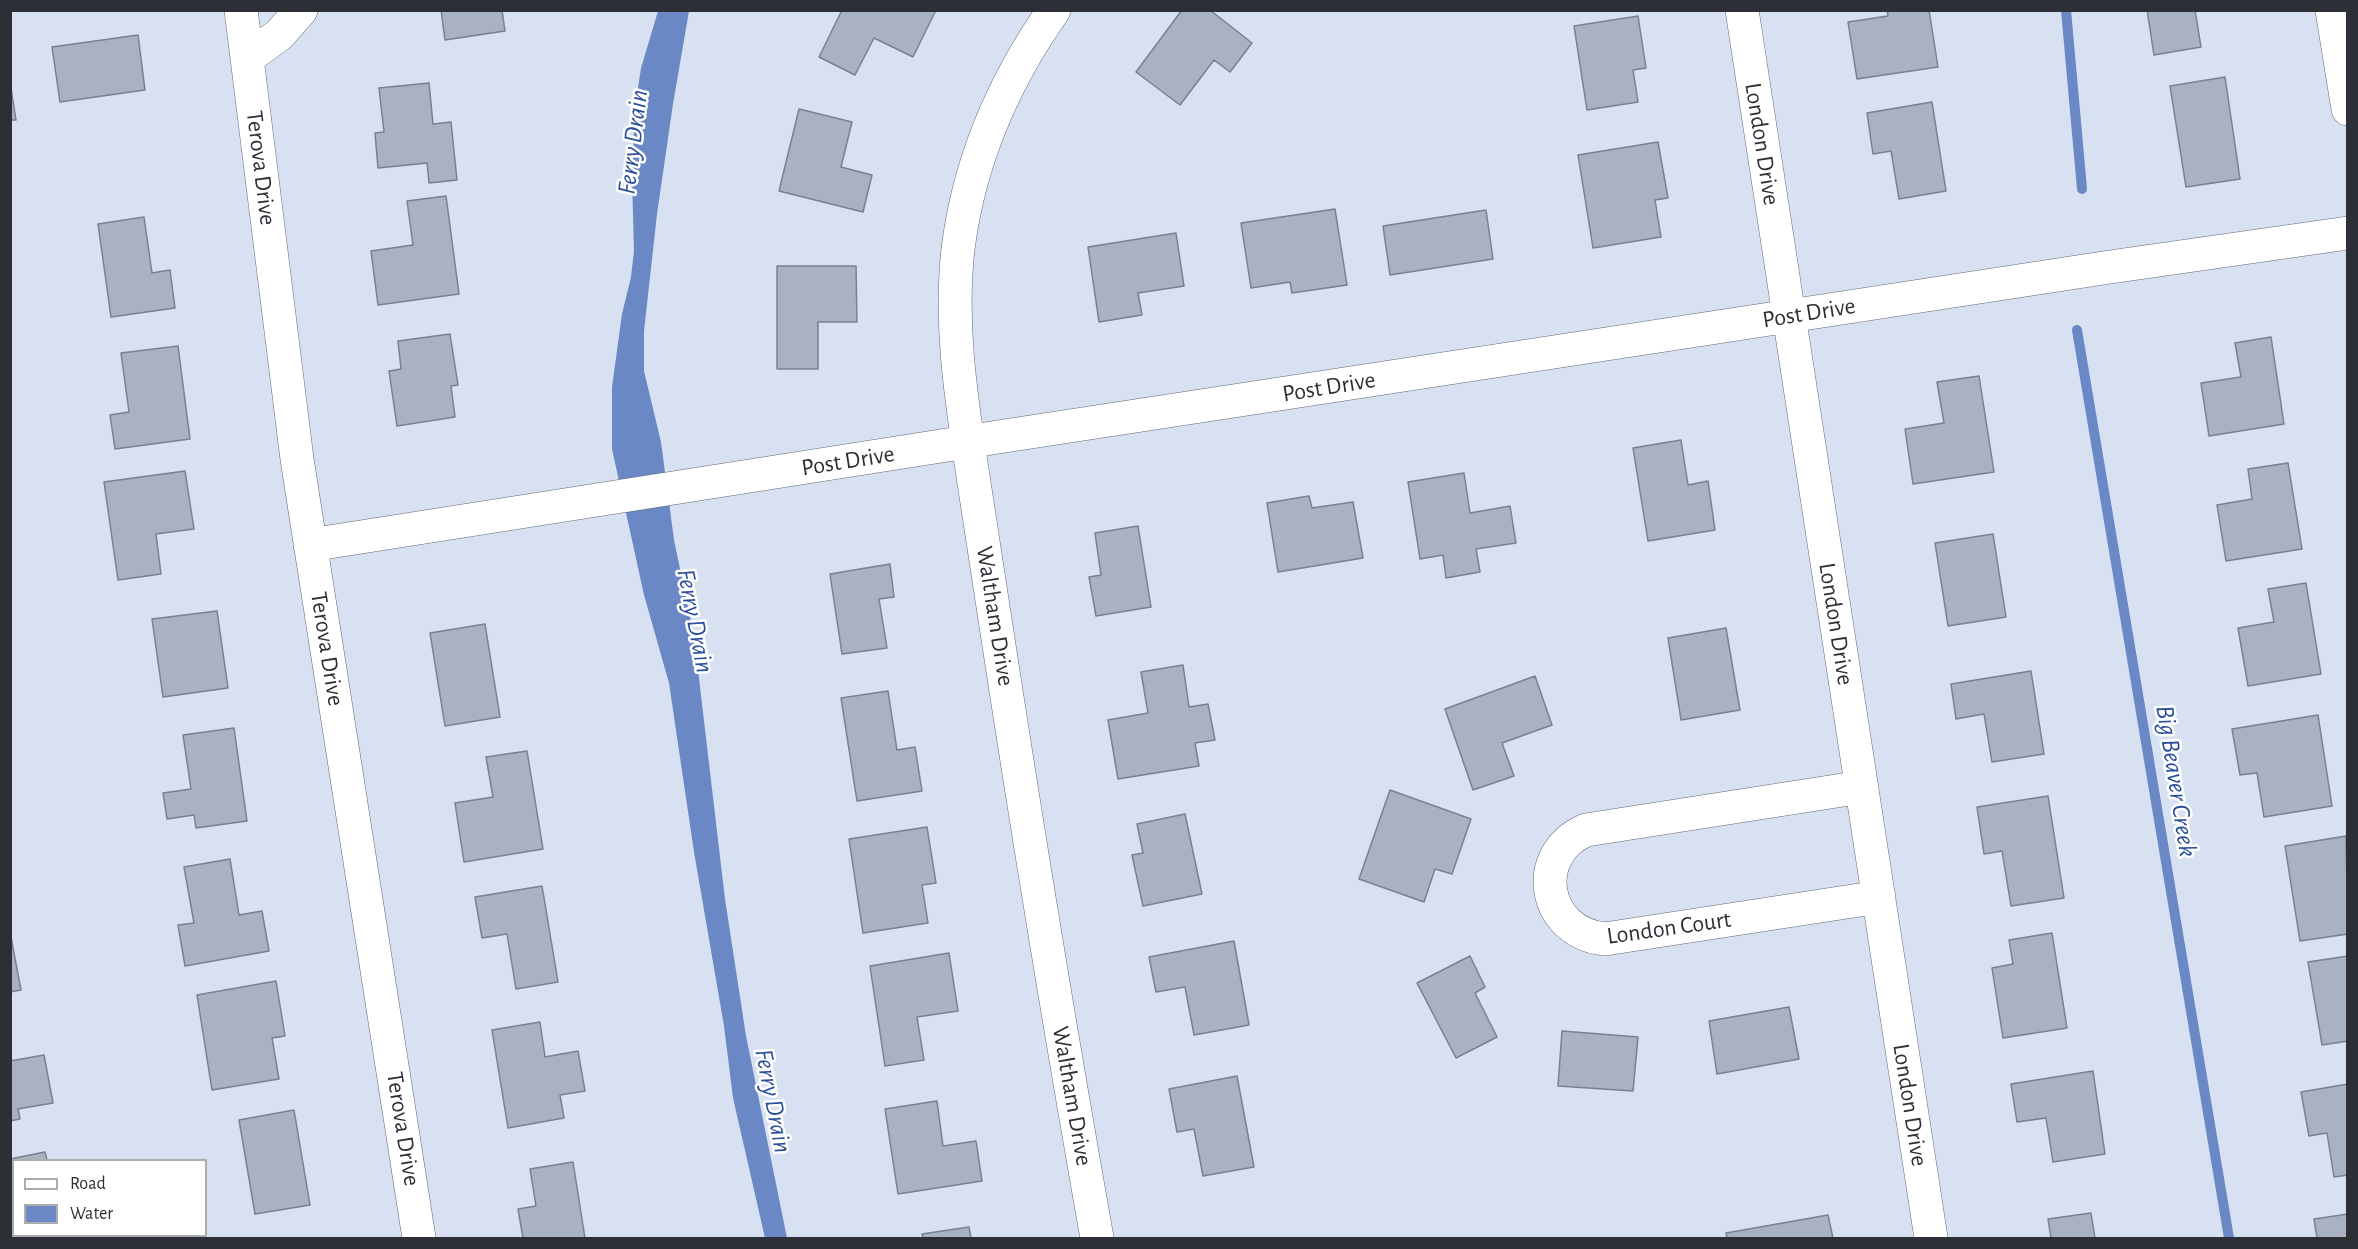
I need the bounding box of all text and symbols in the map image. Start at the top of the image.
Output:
street label: London Drive [1738,81,1786,207]
water label: Ferry Drain [611,88,655,196]
street label: Terova Drive [240,109,282,227]
street label: Post Drive [1760,291,1858,335]
street label: Post Drive [1280,365,1378,409]
street label: Post Drive [799,439,897,483]
street label: Waltham Drive [970,544,1020,688]
street label: London Drive [1812,561,1860,687]
water label: Ferry Drain [670,566,720,676]
street label: Terova Drive [304,590,350,708]
water label: Big Beaver Creek [2149,703,2203,859]
street label: London Court [1605,905,1733,951]
street label: Waltham Drive [1046,1024,1098,1168]
street label: London Drive [1886,1042,1934,1168]
water label: Ferry Drain [748,1046,798,1156]
street label: Terova Drive [380,1070,426,1188]
legend [12,1159,207,1237]
text: Road [70,1175,106,1193]
text: Water [70,1205,113,1223]

